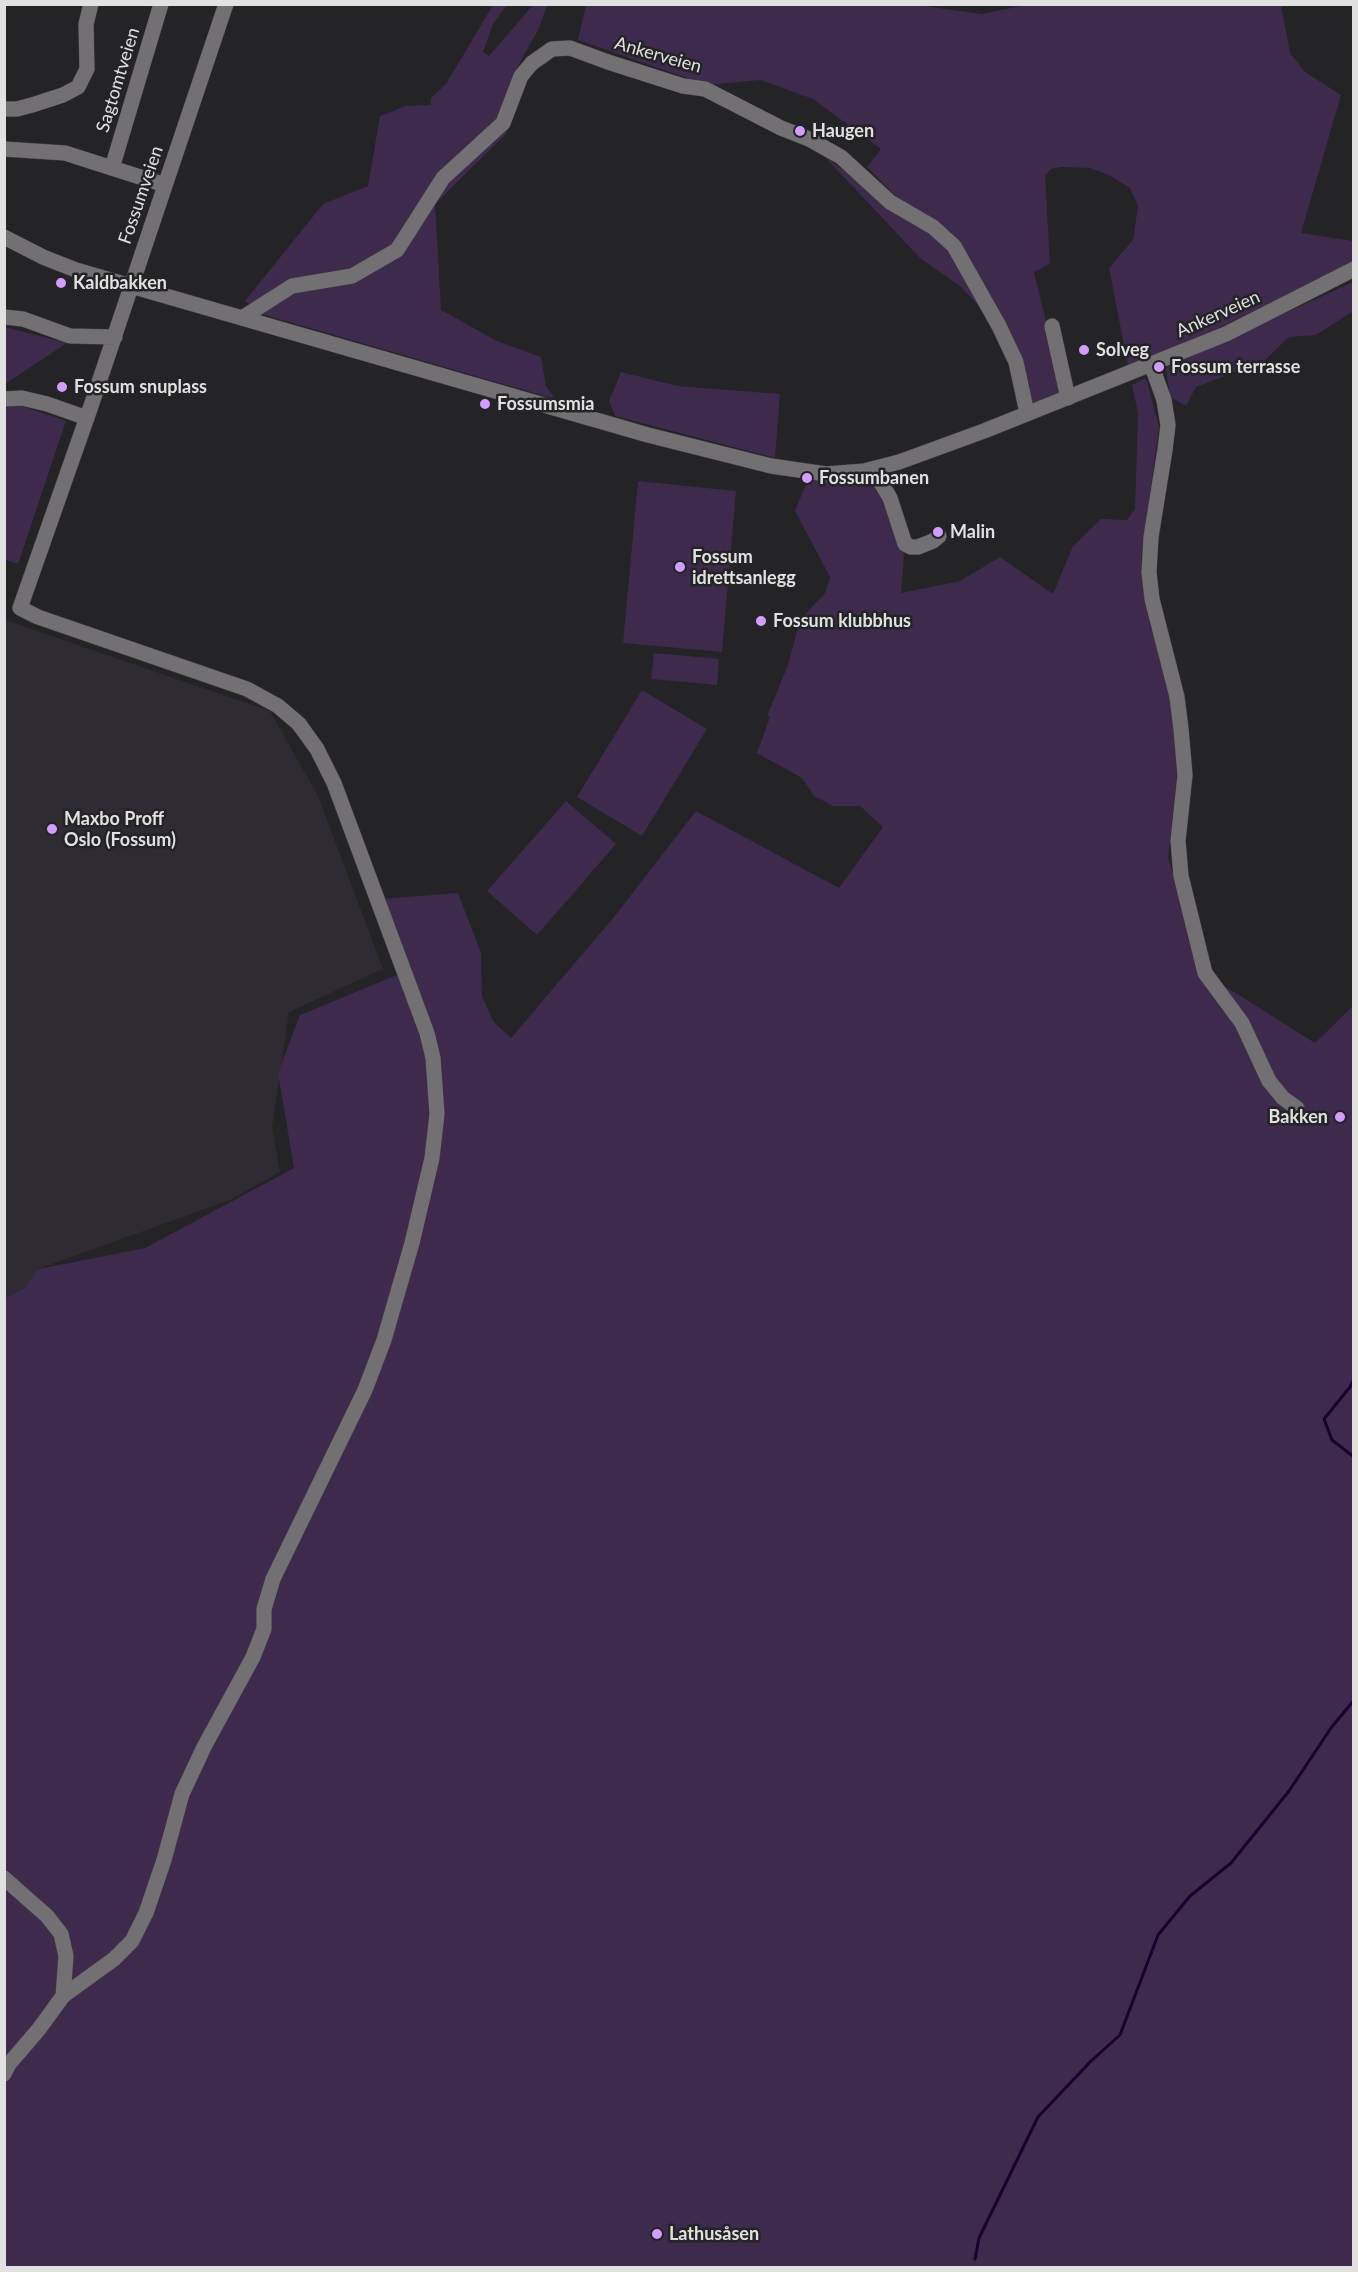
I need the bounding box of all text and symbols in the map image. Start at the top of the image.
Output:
street label: Sagtomtveien [92,25,144,135]
street label: Ankerveien [612,32,704,78]
place label: Haugen [812,120,874,142]
marker: Haugen [793,124,807,138]
street label: Fossumveien [114,143,168,247]
place label: Kaldbakken [73,272,167,294]
marker: Kaldbakken [54,276,68,290]
street label: Ankerveien [1173,286,1263,342]
place label: Solveg [1096,339,1149,361]
marker: Solveg [1077,343,1091,357]
place label: Fossum terrasse [1171,356,1300,378]
marker: Fossum terrasse [1152,360,1166,374]
place label: Fossum snuplass [74,376,207,398]
marker: Fossum snuplass [55,380,69,394]
place label: Fossumsmia [497,393,594,415]
marker: Fossumsmia [478,397,492,411]
place label: Fossumbanen [819,467,929,489]
marker: Fossumbanen [800,471,814,485]
place label: Malin [950,521,995,543]
marker: Malin [931,525,945,539]
place label: Fossum idrettsanlegg [692,546,796,588]
marker: Fossum idrettsanlegg [673,560,687,574]
place label: Fossum klubbhus [773,610,911,632]
marker: Fossum klubbhus [754,614,768,628]
place label: Maxbo Proff Oslo (Fossum) [64,808,176,850]
marker: Maxbo Proff Oslo (Fossum) [45,822,59,836]
place label: Bakken [1269,1106,1328,1128]
marker: Bakken [1333,1110,1347,1124]
place label: Lathusåsen [669,2223,759,2245]
marker: Lathusåsen [650,2227,664,2241]

